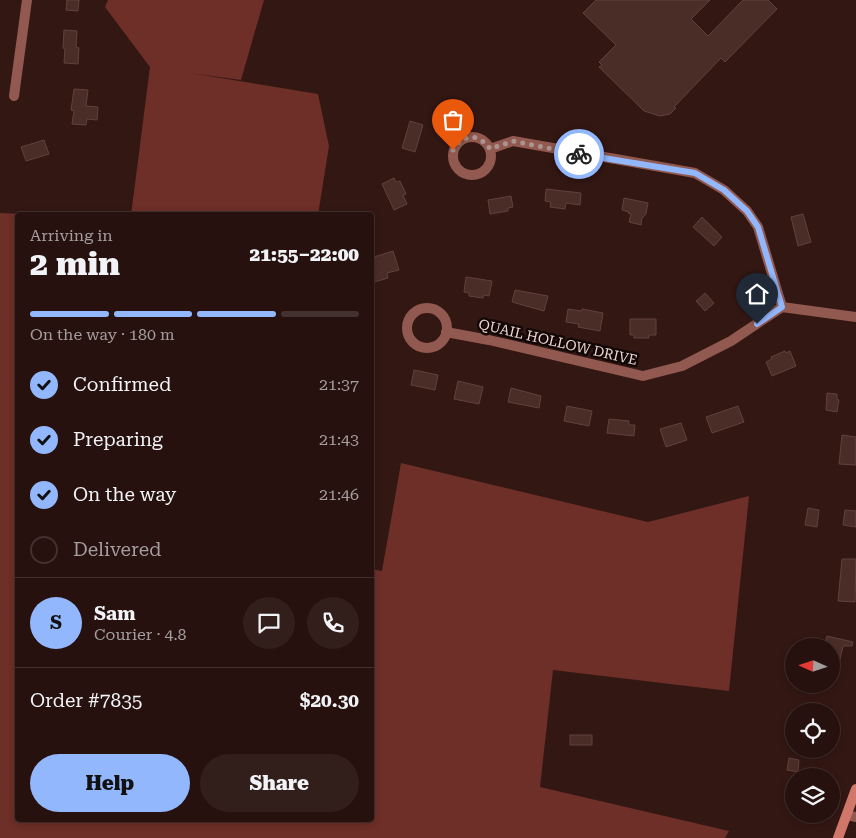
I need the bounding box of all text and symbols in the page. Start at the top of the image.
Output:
pin [432,99,474,150]
icon: bag [439,106,467,134]
courier [554,129,604,179]
icon: bike [565,140,593,168]
text: Arriving in [30,226,113,245]
text: 21:55–22:00 [250,243,359,266]
text: 2 min [30,245,120,283]
pin [736,273,778,324]
icon: home [743,280,771,308]
street label: QUAIL HOLLOW DRIVE [477,316,639,368]
text: On the way · 180 m [30,325,175,344]
icon: check [30,371,58,399]
text: Confirmed [73,373,171,396]
text: 21:37 [319,375,359,394]
icon: check [30,426,58,454]
text: Preparing [73,428,163,451]
text: 21:43 [319,430,359,449]
icon: check [30,481,58,509]
text: On the way [73,483,176,506]
text: 21:46 [319,485,359,504]
text: Delivered [73,538,161,561]
button: chat [243,597,295,649]
button: phone [307,597,359,649]
text: Sam [94,602,136,625]
text: S [50,611,62,634]
text: Courier · 4.8 [94,625,187,644]
north arrow [785,638,840,692]
map controls [785,638,840,823]
text: Order #7835 [30,689,142,712]
text: $20.30 [300,689,359,712]
button: locate [785,703,840,758]
button: Help [30,754,190,812]
button: Share [200,754,359,812]
button: layers [785,768,840,823]

